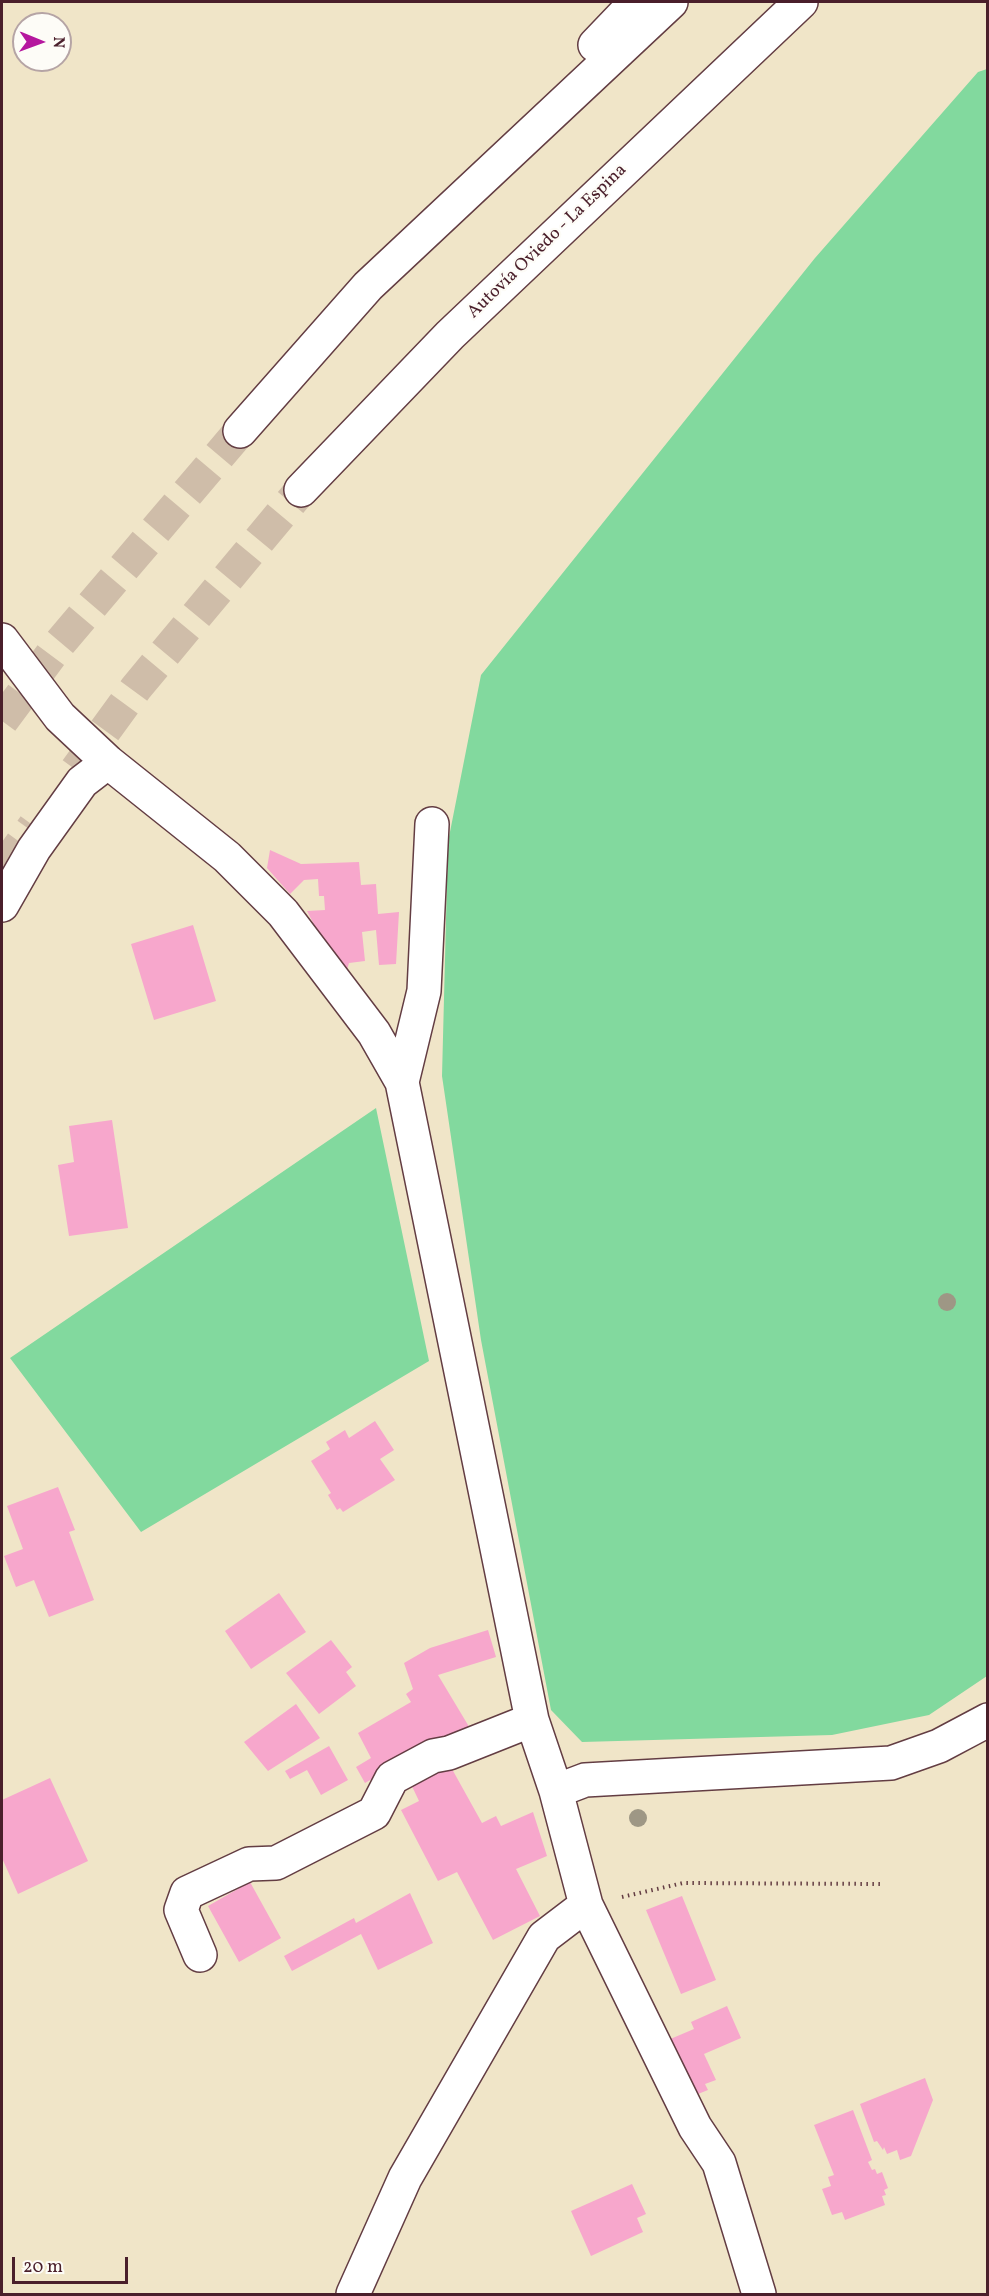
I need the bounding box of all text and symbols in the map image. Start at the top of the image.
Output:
north arrow [12,12,72,72]
text: N [47,36,69,48]
street label: Autovía Oviedo - La Espina [464,160,632,324]
scale bar [15,2245,130,2283]
text: 20 m [23,2255,63,2280]

